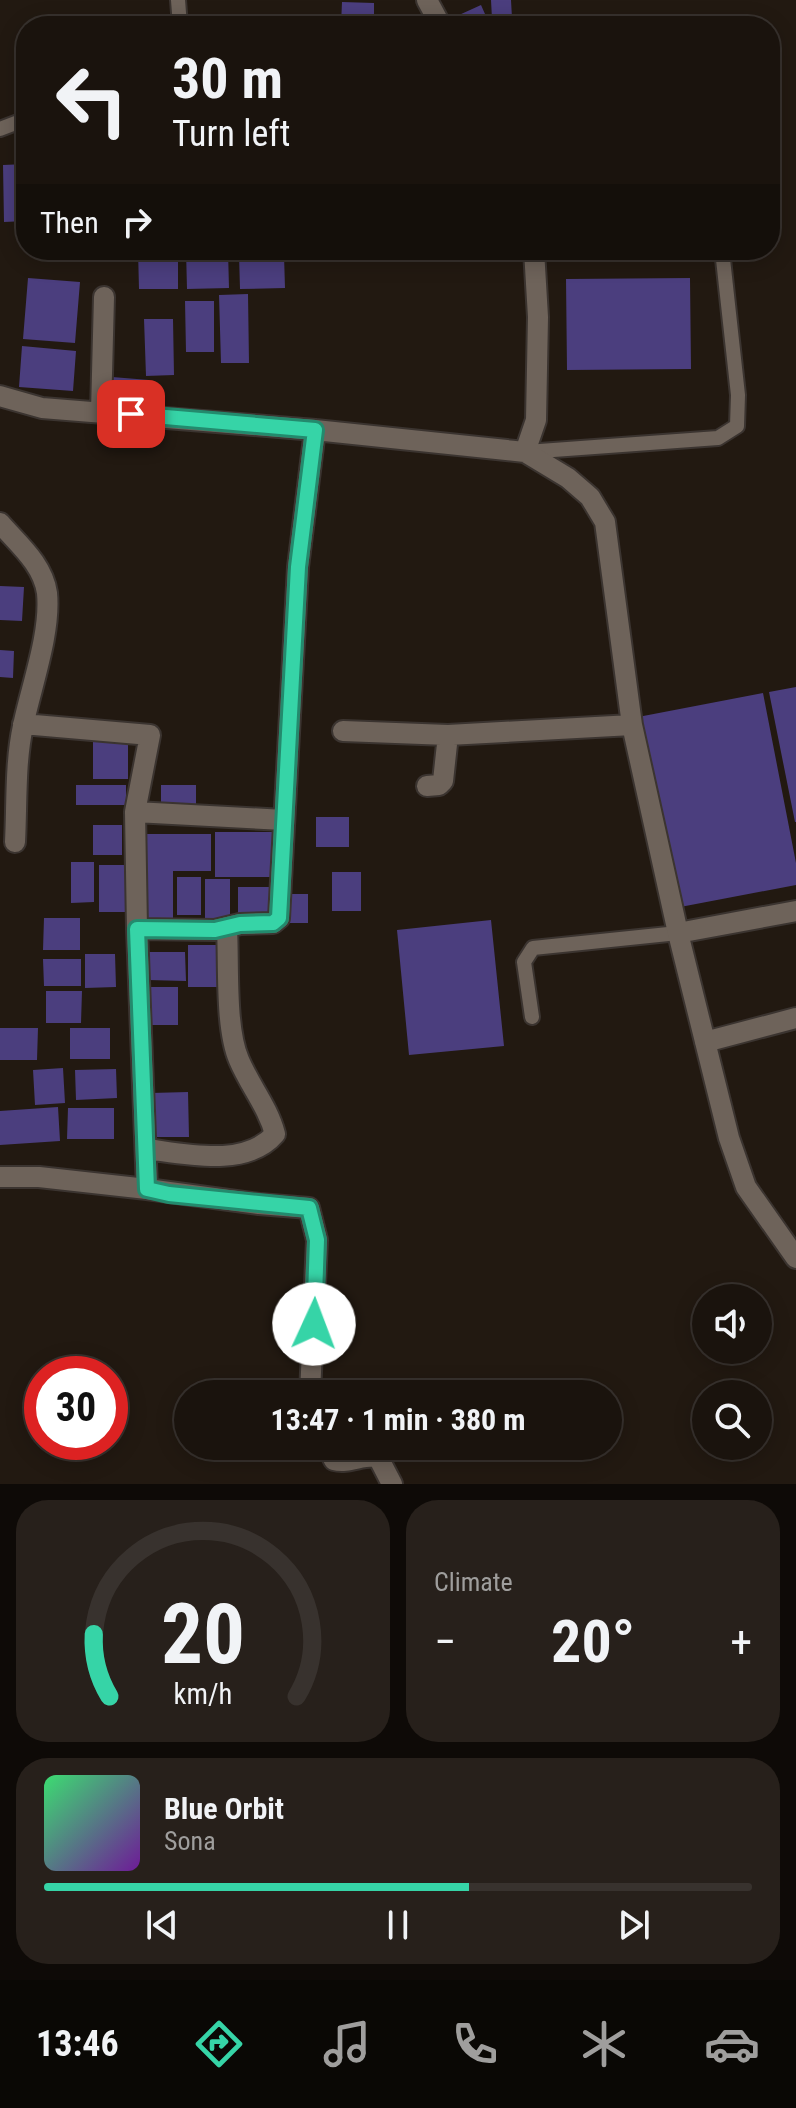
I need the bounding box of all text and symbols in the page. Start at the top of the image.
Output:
text: 30 m [172,46,283,112]
icon: left [40,48,144,152]
text: Turn left [172,113,290,155]
icon: right [115,200,159,244]
text: Then [40,205,99,240]
pin [97,380,165,448]
icon: arrive [109,392,153,436]
position arrow [272,1282,356,1366]
map controls [692,1284,772,1460]
button: sound [692,1284,772,1364]
speed limit sign: 30 [24,1356,128,1460]
button: search [692,1380,772,1460]
text: 13:47 · 1 min · 380 m [271,1402,525,1437]
text: Climate [434,1567,513,1597]
text: 20 [161,1586,245,1683]
text: 20° [551,1606,635,1677]
text: − [434,1616,456,1668]
text: + [730,1616,752,1668]
text: km/h [174,1677,232,1711]
text: Blue Orbit [164,1791,284,1826]
text: Sona [164,1826,216,1856]
icon: previous [140,1903,184,1947]
icon: pause [376,1903,420,1947]
icon: next [612,1903,656,1947]
icon: directions [191,2016,247,2072]
icon: music [319,2016,375,2072]
icon: phone [447,2016,503,2072]
icon: climate [576,2016,632,2072]
icon: car [704,2016,760,2072]
text: 13:46 [36,2023,119,2065]

